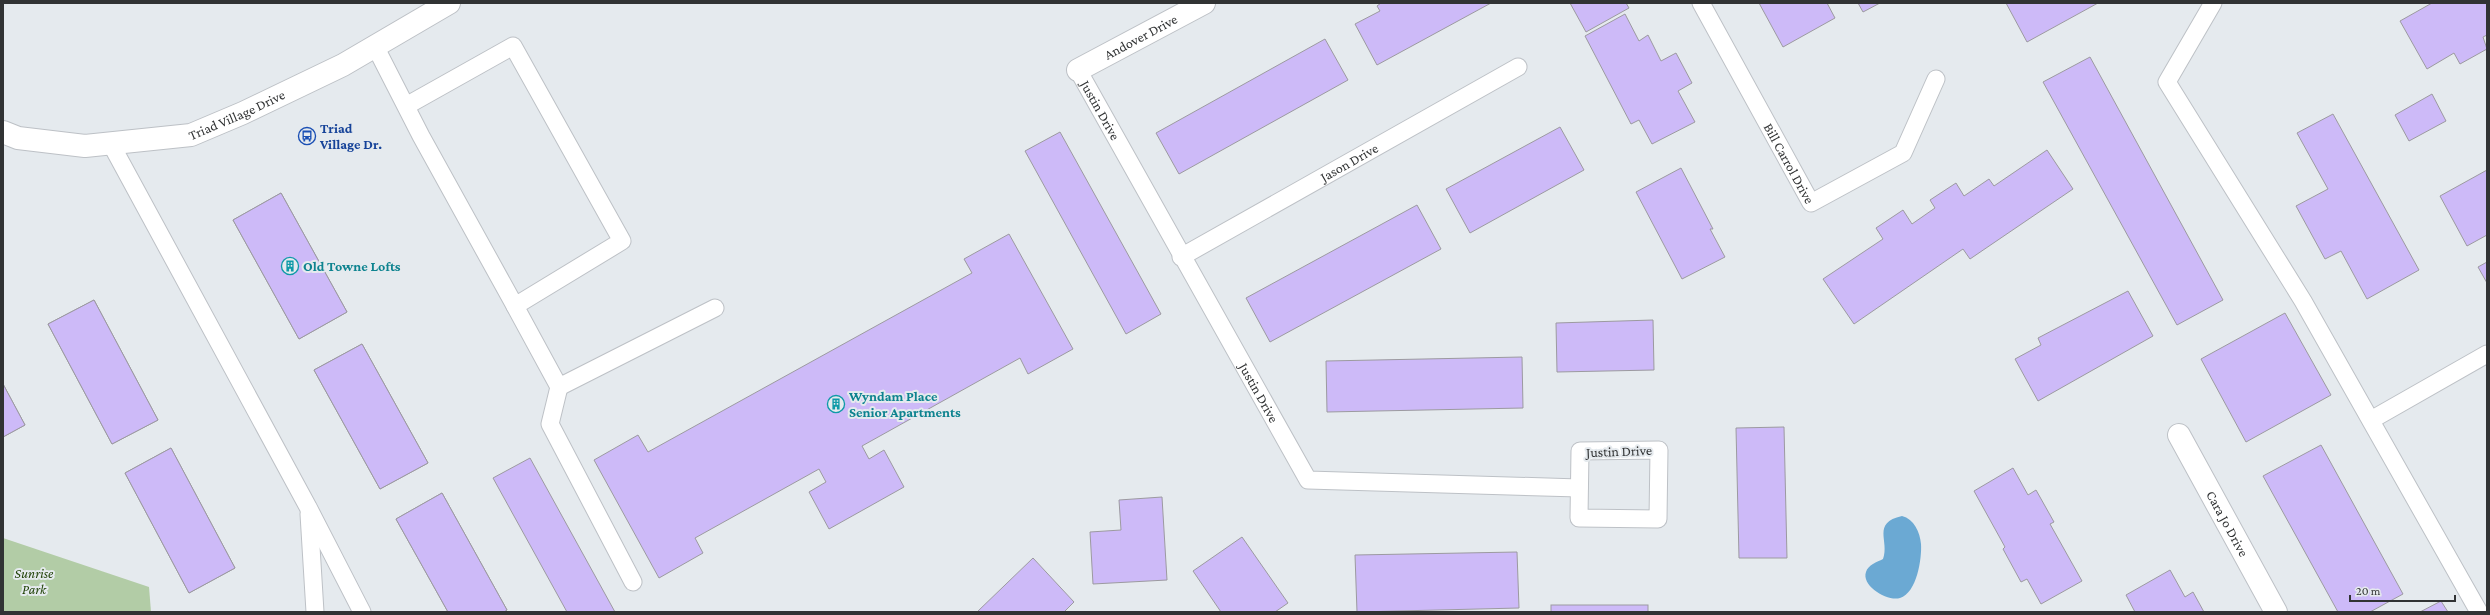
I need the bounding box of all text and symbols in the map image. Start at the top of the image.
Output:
street label: Andover Drive [1101,11,1180,63]
street label: Justin Drive [1076,76,1124,143]
street label: Triad Village Drive [186,86,287,143]
place label: Triad Village Dr. [319,120,382,152]
street label: Bill Carrol Drive [1761,120,1818,206]
bus stop icon: Triad Village Dr. [297,126,317,146]
street label: Jason Drive [1316,140,1381,186]
building icon: Old Towne Lofts [280,256,300,276]
place label: Old Towne Lofts [303,258,401,274]
street label: Justin Drive [1235,358,1282,425]
place label: Wyndam Place Senior Apartments [848,388,961,420]
building icon: Wyndam Place Senior Apartments [826,394,846,414]
street label: Justin Drive [1584,442,1652,460]
street label: Cara Jo Drive [2203,488,2252,559]
park label: Sunrise Park [15,565,54,597]
scale bar [2350,577,2455,603]
text: 20 m [2356,584,2381,598]

